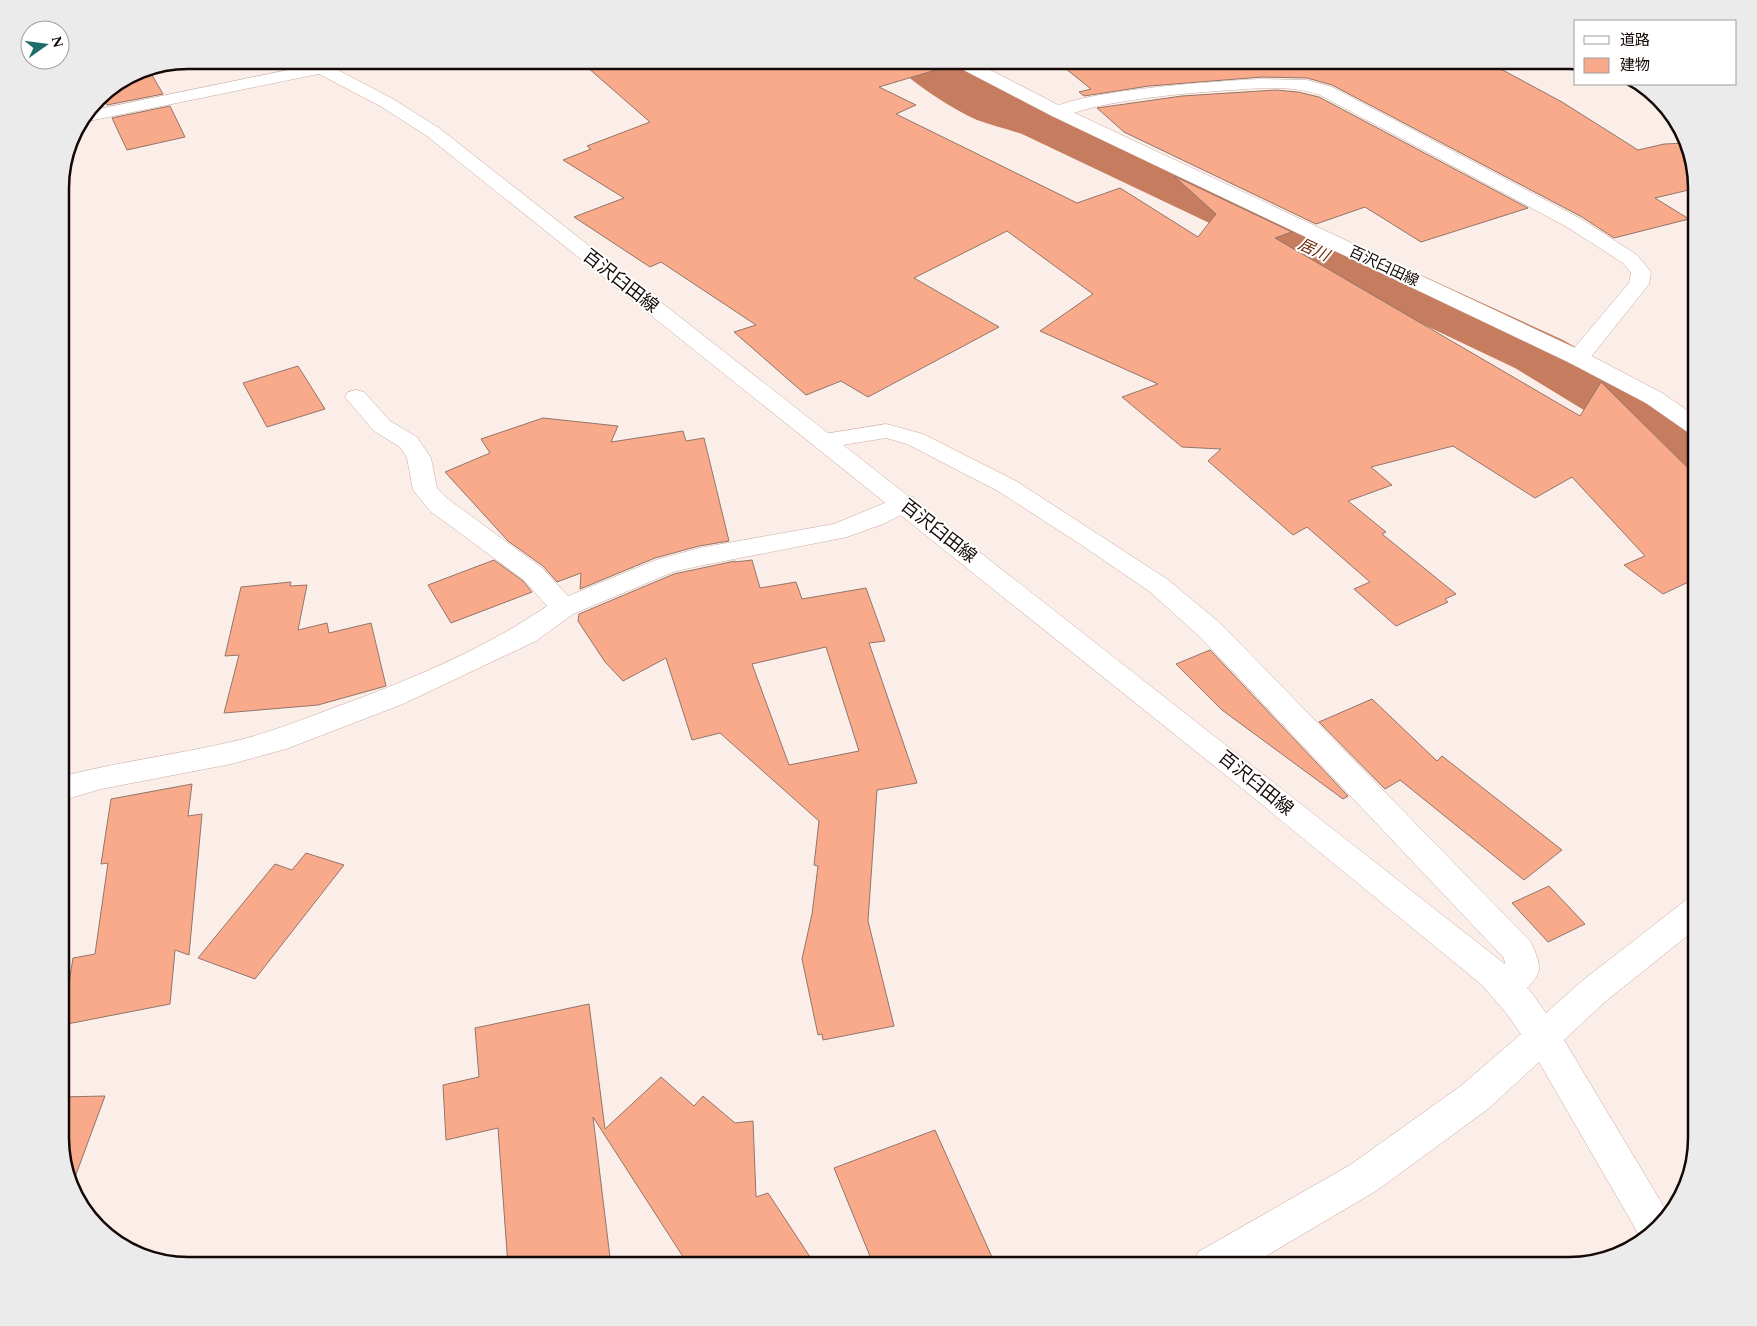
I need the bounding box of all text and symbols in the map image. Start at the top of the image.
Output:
north arrow [20,20,70,70]
legend [1574,20,1737,85]
text: 道路 [1620,29,1650,52]
text: N [46,34,69,50]
text: 建物 [1620,54,1650,77]
water label: 居川 [1294,232,1335,268]
street label: 百沢臼田線 [1345,240,1423,293]
street label: 百沢臼田線 [577,243,664,320]
street label: 百沢臼田線 [895,493,982,570]
street label: 百沢臼田線 [1212,745,1299,822]

